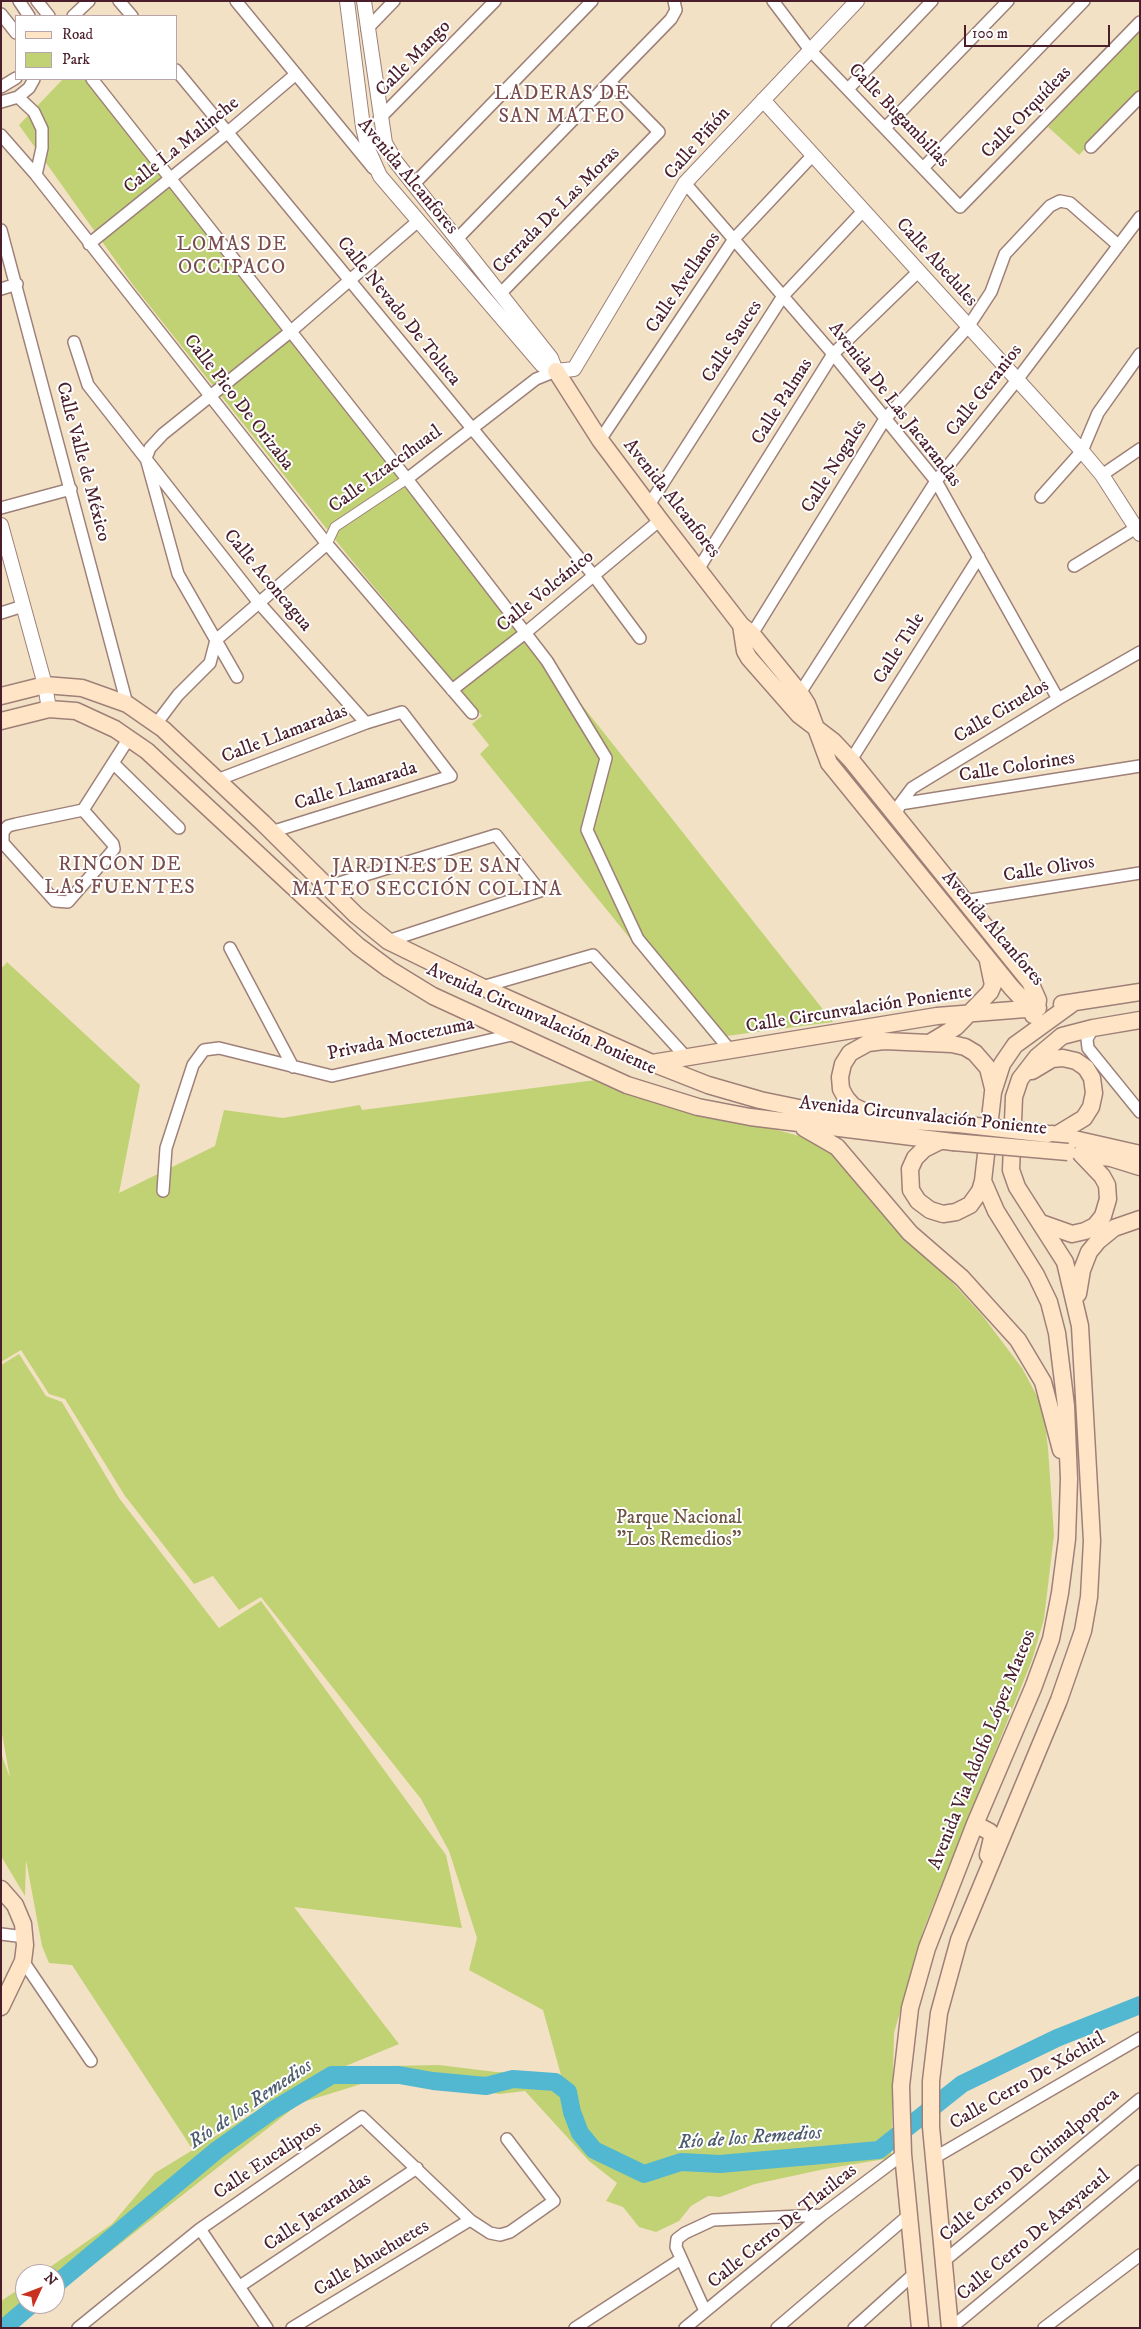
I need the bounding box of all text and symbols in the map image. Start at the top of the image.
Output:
legend [15,15,178,80]
scale bar [966,15,1112,47]
street label: Calle Mango [372,16,456,102]
text: 100 m [972,24,1008,43]
text: Road [62,25,93,44]
text: Park [62,50,90,69]
street label: Calle Bugambilias [843,59,953,173]
street label: Calle Orquídeas [977,62,1077,164]
district label: LADERAS DE SAN MATEO [493,83,631,130]
street label: Calle La Malinche [120,93,244,199]
street label: Calle Piñón [660,103,736,185]
street label: Avenida Alcanfores [352,114,462,240]
street label: Cerrada De Las Moras [489,143,625,279]
street label: Calle Abedules [890,214,982,312]
street label: Calle Avellanos [642,228,726,338]
street label: Calle Nevado De Toluca [331,233,465,391]
district label: LOMAS DE OCCIPACO [176,234,288,281]
street label: Calle Sauces [698,297,768,387]
street label: Avenida De Las Jacarandas [823,318,965,492]
street label: Calle Pico De Orizaba [178,330,298,476]
street label: Calle Geranios [942,340,1028,442]
street label: Calle Palmas [747,355,819,449]
street label: Calle Valle de México [50,380,114,544]
street label: Calle Nogales [797,416,873,518]
street label: Calle Iztaccíhuatl [325,421,447,519]
street label: Avenida Alcanfores [617,435,725,563]
street label: Calle Aconcagua [218,525,316,637]
street label: Calle Volcánico [493,546,599,638]
street label: Calle Tule [869,609,931,689]
street label: Calle Ciruelos [950,675,1054,749]
street label: Calle Llamaradas [219,701,351,769]
street label: Calle Colorines [958,748,1076,788]
street label: Calle Llamarada [292,758,420,816]
street label: Calle Olivos [1002,852,1096,888]
district label: RINCON DE LAS FUENTES [43,854,197,901]
district label: JARDINES DE SAN MATEO SECCIÓN COLINA [289,856,565,903]
street label: Avenida Alcanfores [936,867,1048,991]
street label: Avenida Circunvalación Poniente [423,959,659,1081]
street label: Calle Circunvalación Poniente [744,981,974,1039]
street label: Privada Moctezuma [326,1013,476,1067]
street label: Avenida Circunvalación Poniente [798,1093,1048,1141]
park label: Parque Nacional "Los Remedios" [616,1508,742,1552]
street label: Avenida Via Adolfo López Mateos [924,1627,1042,1873]
street label: Calle Cerro De Xóchitl [946,2028,1110,2136]
water label: Río de los Remedios [185,2055,317,2155]
street label: Calle Cerro De Chimalpopoca [936,2084,1124,2248]
street label: Calle Eucaliptos [210,2117,326,2205]
water label: Río de los Remedios [677,2122,823,2156]
street label: Calle Cerro De Tlatilcas [704,2160,862,2294]
street label: Calle Cerro De Axayacatl [953,2165,1115,2307]
street label: Calle Jacarandas [260,2169,376,2257]
street label: Calle Ahuehuetes [310,2216,434,2302]
north arrow [15,2264,65,2314]
text: N [40,2269,61,2290]

